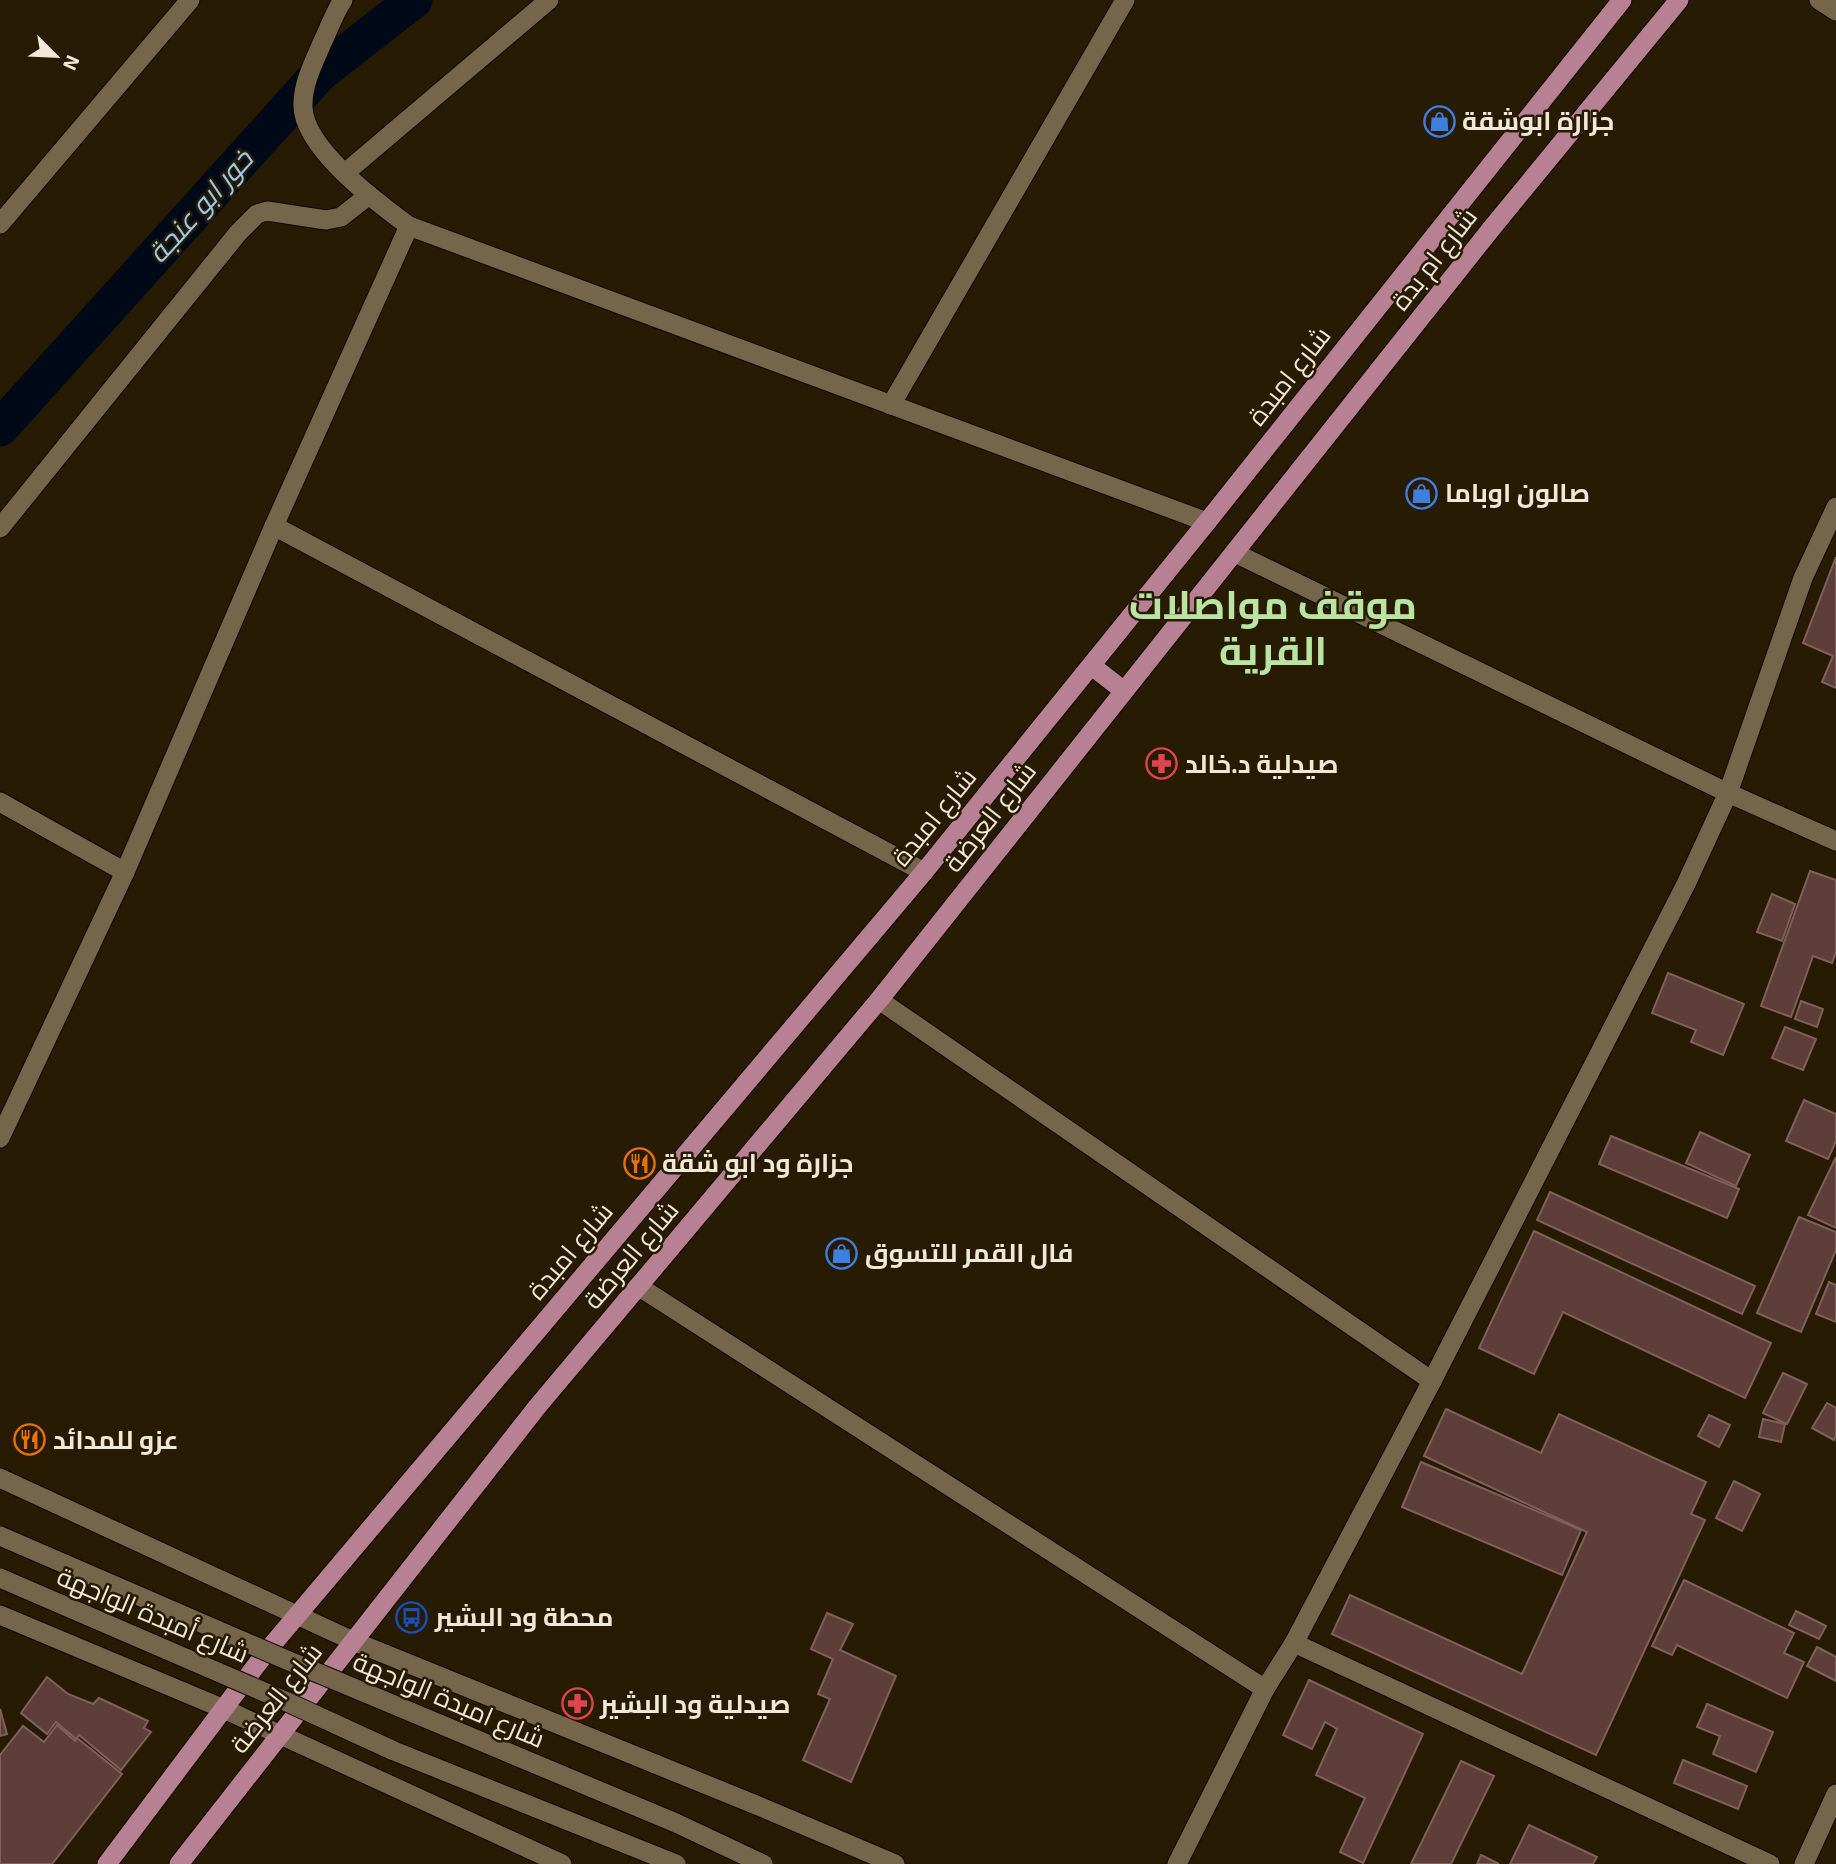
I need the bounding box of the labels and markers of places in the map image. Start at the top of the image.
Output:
shop icon: جزارة ابوشقة [1422,104,1456,138]
place label: جزارة ابوشقة [1462,104,1614,136]
shop icon: صالون اوباما [1405,476,1439,510]
place label: صالون اوباما [1445,476,1590,508]
pharmacy icon: صيدلية د.خالد [1145,747,1179,781]
place label: صيدلية د.خالد [1185,747,1339,779]
restaurant icon: جزارة ود ابو شقة [622,1146,656,1180]
place label: جزارة ود ابو شقة [662,1146,854,1178]
shop icon: فال القمر للتسوق [825,1236,859,1270]
place label: فال القمر للتسوق [865,1236,1073,1269]
restaurant icon: عزو للمدائد [13,1423,47,1457]
place label: عزو للمدائد [53,1423,179,1455]
bus stop icon: محطة ود البشير [395,1600,429,1634]
place label: محطة ود البشير [434,1600,613,1632]
pharmacy icon: صيدلية ود البشير [560,1687,594,1721]
place label: صيدلية ود البشير [599,1687,790,1719]

